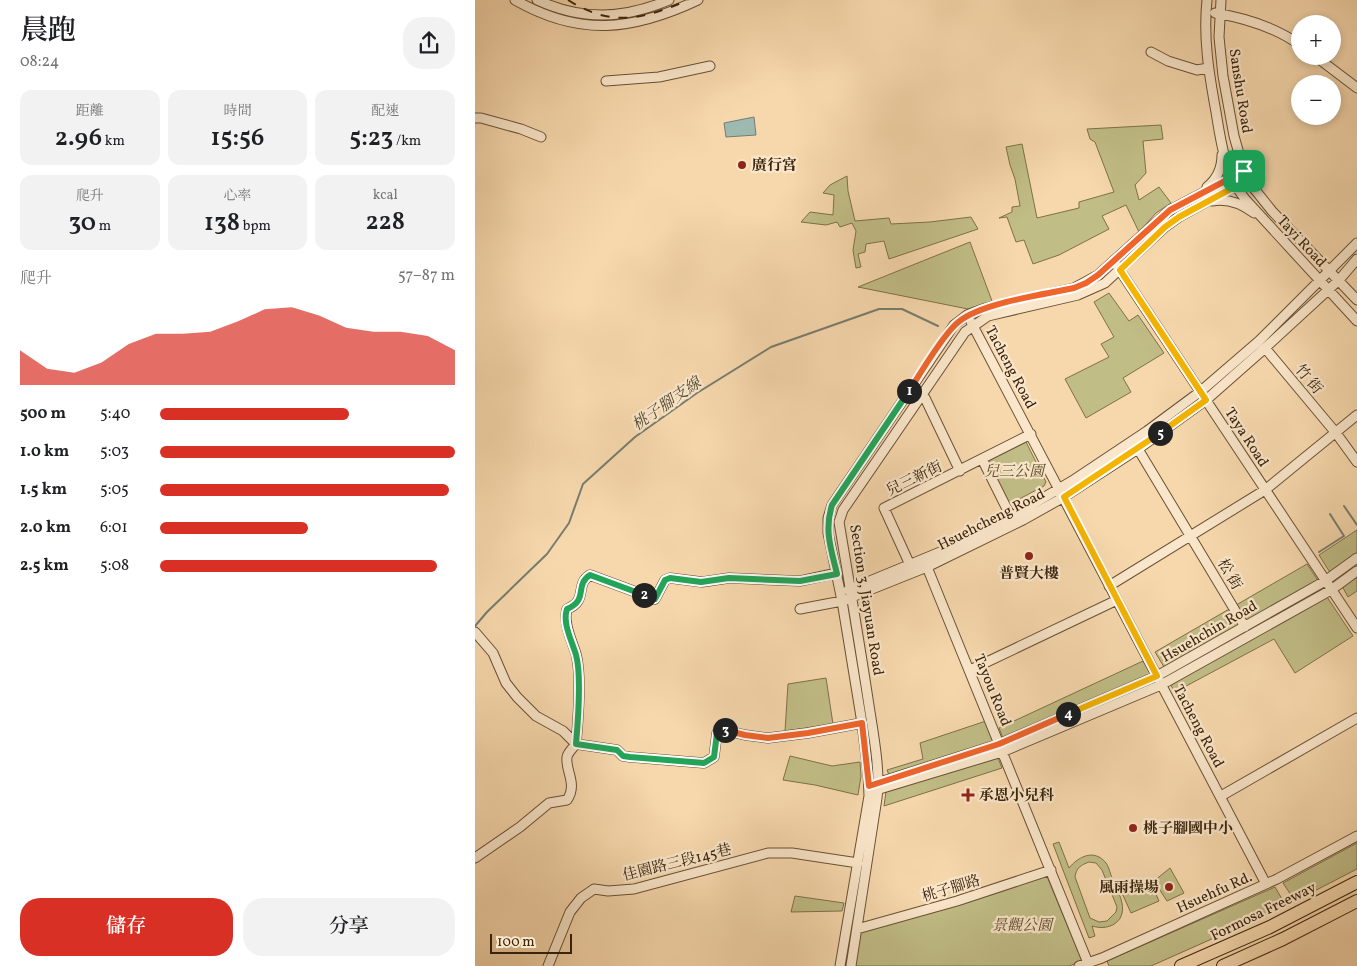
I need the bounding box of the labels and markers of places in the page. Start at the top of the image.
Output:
pin [1223,150,1265,192]
place label: 廣行宮 [752,156,797,177]
marker: 廣行宮 [736,159,748,171]
pin: 1 [897,378,921,404]
pin: 5 [1147,420,1173,446]
marker: 普賢大樓 [1023,550,1035,562]
place label: 普賢大樓 [999,564,1059,585]
pin: 2 [631,582,657,608]
pin: 4 [1055,702,1081,726]
pin: 3 [713,718,737,742]
place label: 承恩小兒科 [979,786,1054,807]
marker: 承恩小兒科 [961,788,975,802]
place label: 桃子腳國中小 [1143,819,1233,840]
marker: 桃子腳國中小 [1127,822,1139,834]
place label: 風雨操場 [1099,878,1159,899]
marker: 風雨操場 [1163,881,1175,893]

